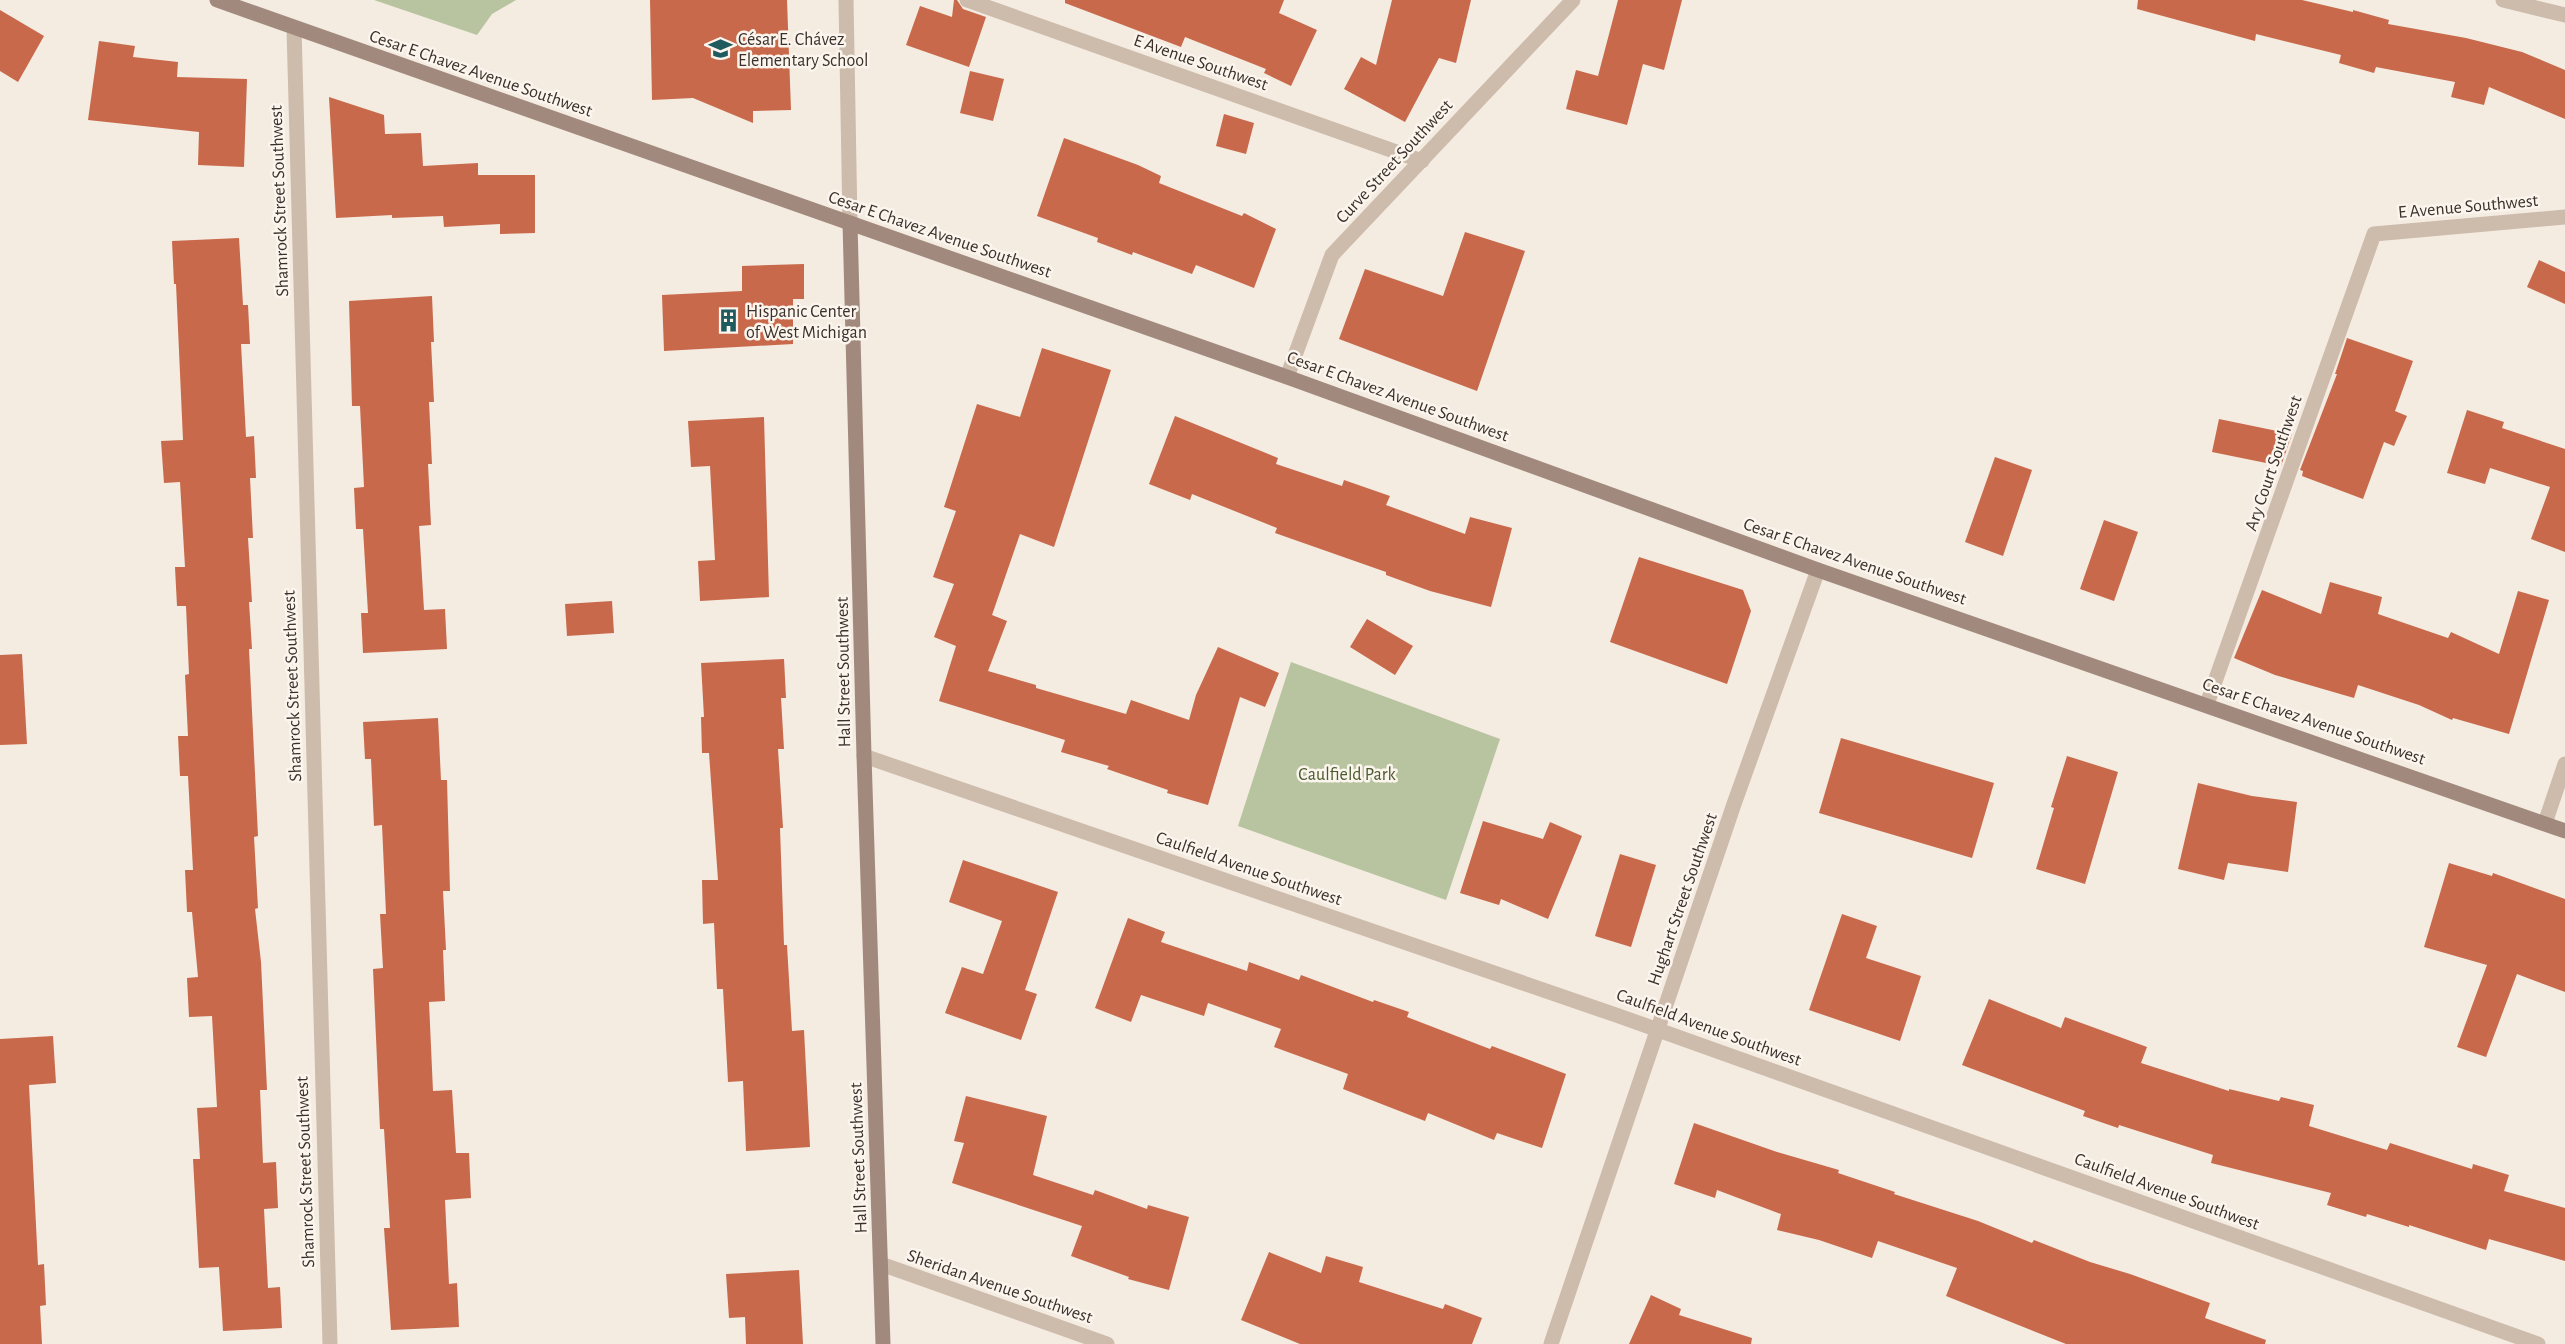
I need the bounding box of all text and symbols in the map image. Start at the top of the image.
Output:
street label: Cesar E Chavez Avenue Southwest [367,27,595,121]
place label: César E. Chávez Elementary School [738,31,869,70]
street label: E Avenue Southwest [1131,32,1270,94]
school or university icon: César E. Chávez Elementary School [707,36,733,62]
street label: Curve Street Southwest [1333,96,1457,227]
street label: Shamrock Street Southwest [268,105,292,297]
street label: Cesar E Chavez Avenue Southwest [826,188,1054,282]
street label: E Avenue Southwest [2397,192,2539,222]
place label: Hispanic Center of West Michigan [746,303,867,342]
building icon: Hispanic Center of West Michigan [715,308,741,334]
street label: Cesar E Chavez Avenue Southwest [1284,348,1511,446]
street label: Ary Court Southwest [2242,393,2306,533]
street label: Cesar E Chavez Avenue Southwest [1741,515,1969,609]
street label: Shamrock Street Southwest [281,590,305,782]
street label: Hall Street Southwest [834,596,854,748]
street label: Cesar E Chavez Avenue Southwest [2200,675,2428,769]
park label: Caulfield Park [1298,766,1396,784]
street label: Hughart Street Southwest [1645,811,1721,988]
street label: Caulfield Avenue Southwest [1153,829,1344,909]
street label: Caulfield Avenue Southwest [1614,986,1804,1070]
street label: Shamrock Street Southwest [294,1076,318,1268]
street label: Hall Street Southwest [847,1082,871,1234]
street label: Caulfield Avenue Southwest [2072,1150,2262,1234]
street label: Sheridan Avenue Southwest [905,1247,1095,1327]

